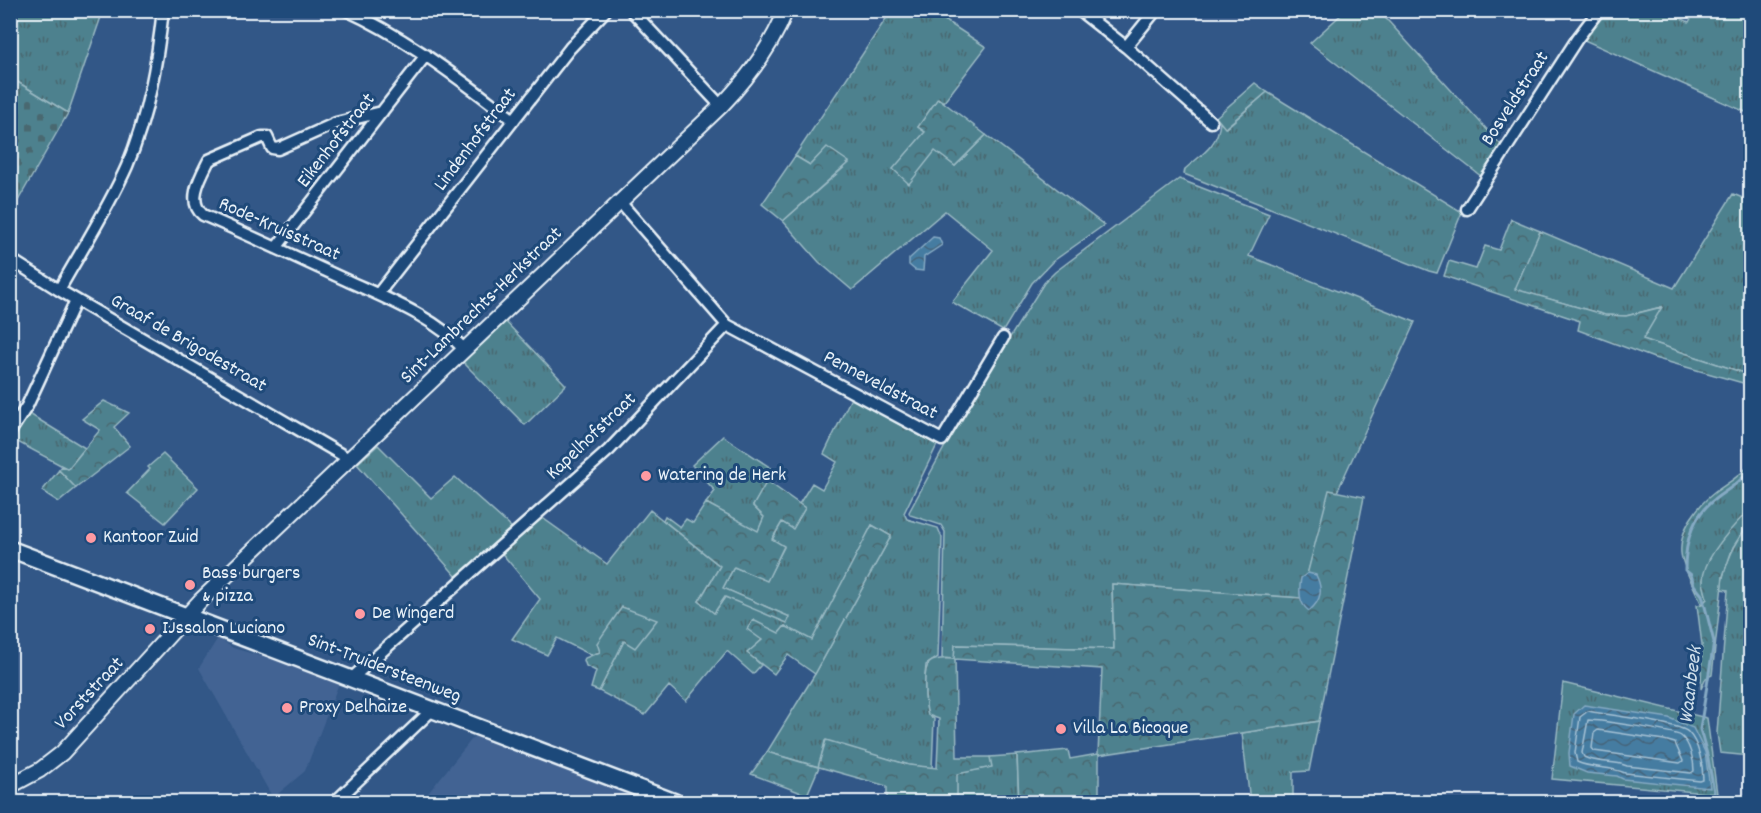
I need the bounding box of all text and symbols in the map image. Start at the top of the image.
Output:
street label: Bosveldstraat [1475,46,1557,152]
street label: Lindenhofstraat [428,82,524,198]
street label: Eikenhofstraat [291,88,383,194]
street label: Rode-Kruisstraat [214,191,344,269]
street label: Sint-Lambrechts-Herkstraat [395,221,569,391]
street label: Graaf de Brigodestraat [105,288,271,400]
street label: Penneveldstraat [818,344,942,428]
street label: Kapelhofstraat [541,387,643,487]
place label: Watering de Herk [658,462,786,490]
marker: Watering de Herk [639,469,653,483]
place label: Kantoor Zuid [103,524,199,552]
marker: Kantoor Zuid [84,531,98,545]
place label: Bass burgers & pizza [202,560,300,611]
marker: Bass burgers & pizza [183,578,197,592]
place label: De Wingerd [372,600,454,628]
marker: De Wingerd [353,607,367,621]
place label: IJssalon Luciano [162,615,285,643]
marker: IJssalon Luciano [143,622,157,636]
street label: Sint-Truidersteenweg [303,627,465,711]
water label: Waanbeek [1672,642,1712,725]
street label: Vorststraat [49,651,131,737]
place label: Proxy Delhaize [299,694,407,722]
marker: Proxy Delhaize [280,701,294,715]
place label: Villa La Bicoque [1073,715,1189,743]
marker: Villa La Bicoque [1054,722,1068,736]

